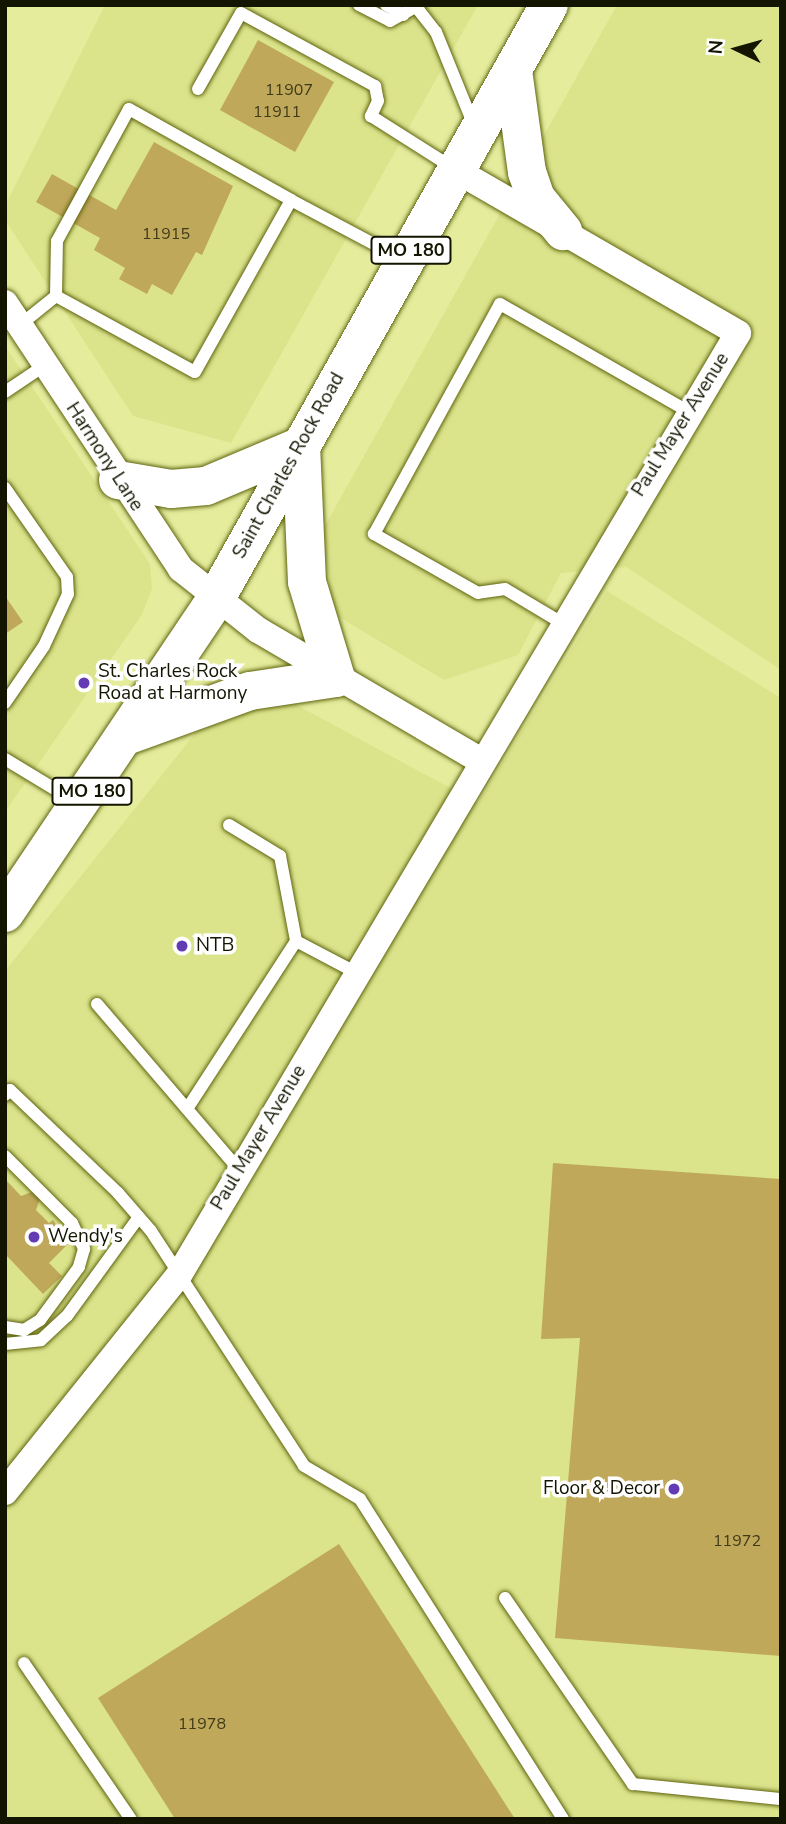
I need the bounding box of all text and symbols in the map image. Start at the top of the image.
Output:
north arrow [702,14,772,84]
text: N [703,39,730,55]
house number: 11907 [265,80,313,100]
house number: 11911 [253,102,301,122]
house number: 11915 [142,224,190,244]
road number: MO 180 [369,236,453,264]
street label: Paul Mayer Avenue [628,349,734,501]
street label: Saint Charles Rock Road [228,369,350,563]
street label: Harmony Lane [60,398,148,516]
place label: St. Charles Rock Road at Harmony [98,661,247,705]
marker: St. Charles Rock Road at Harmony [76,675,92,691]
road number: MO 180 [50,776,134,806]
place label: NTB [196,935,234,957]
marker: NTB [174,938,190,954]
street label: Paul Mayer Avenue [207,1061,311,1215]
place label: Wendy's [48,1226,123,1248]
marker: Wendy's [26,1229,42,1245]
place label: Floor & Decor [543,1478,660,1500]
marker: Floor & Decor [666,1481,682,1497]
house number: 11972 [713,1531,761,1551]
house number: 11978 [178,1714,226,1734]

